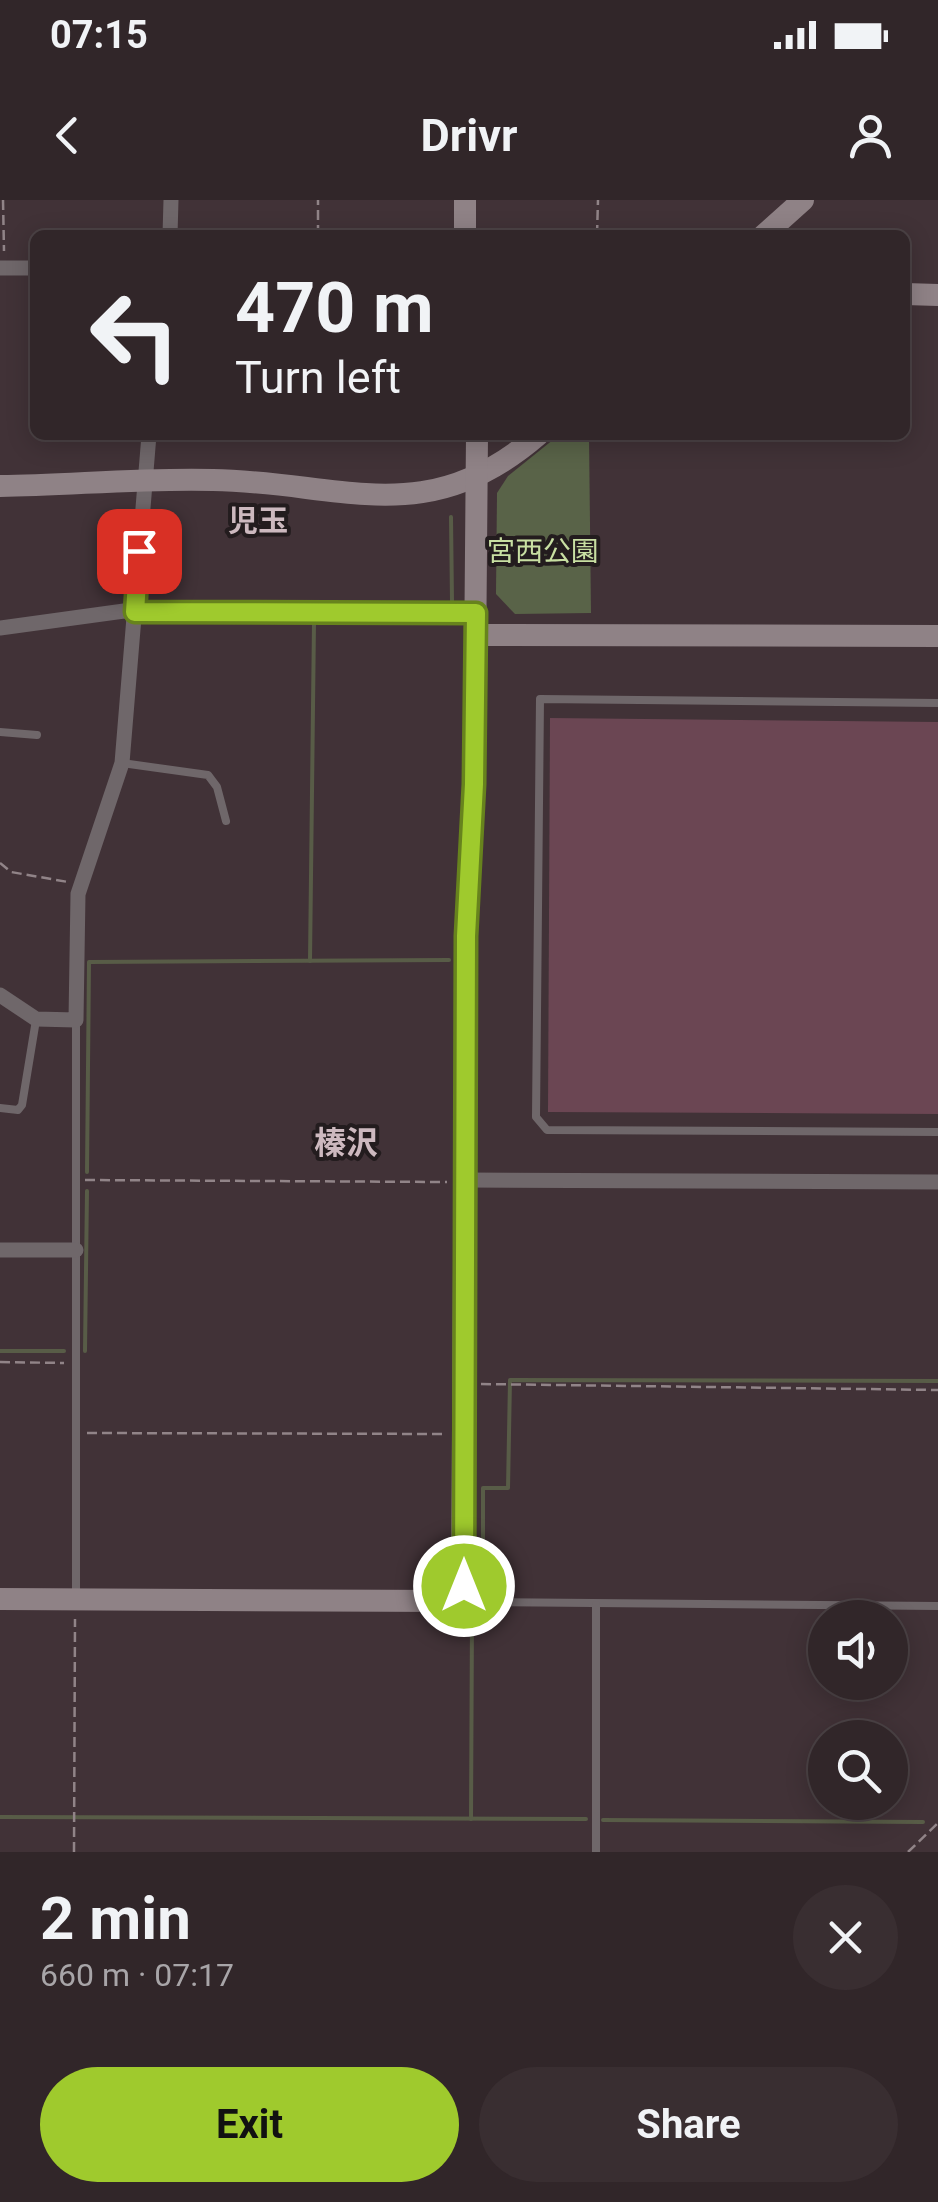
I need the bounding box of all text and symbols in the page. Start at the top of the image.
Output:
text: 07:15 [50,13,148,57]
icon: back [40,108,95,163]
icon: person [843,108,898,163]
text: Drivr [421,109,517,162]
text: 470 m [235,267,434,349]
icon: left [70,270,200,400]
text: Turn left [235,351,401,404]
district label: 児玉 [228,503,288,538]
pin [97,509,182,594]
icon: arrive [112,524,167,579]
park label: 宮西公園 [487,535,599,568]
district label: 榛沢 [314,1124,378,1162]
position arrow [412,1534,516,1638]
map controls [808,1600,908,1820]
button: sound [808,1600,908,1700]
button: search [808,1720,908,1820]
text: 2 min [40,1883,191,1954]
button: close [793,1885,898,1990]
text: 660 m · 07:17 [40,1956,234,1994]
button: Exit [40,2067,459,2182]
button: Share [479,2067,898,2182]

